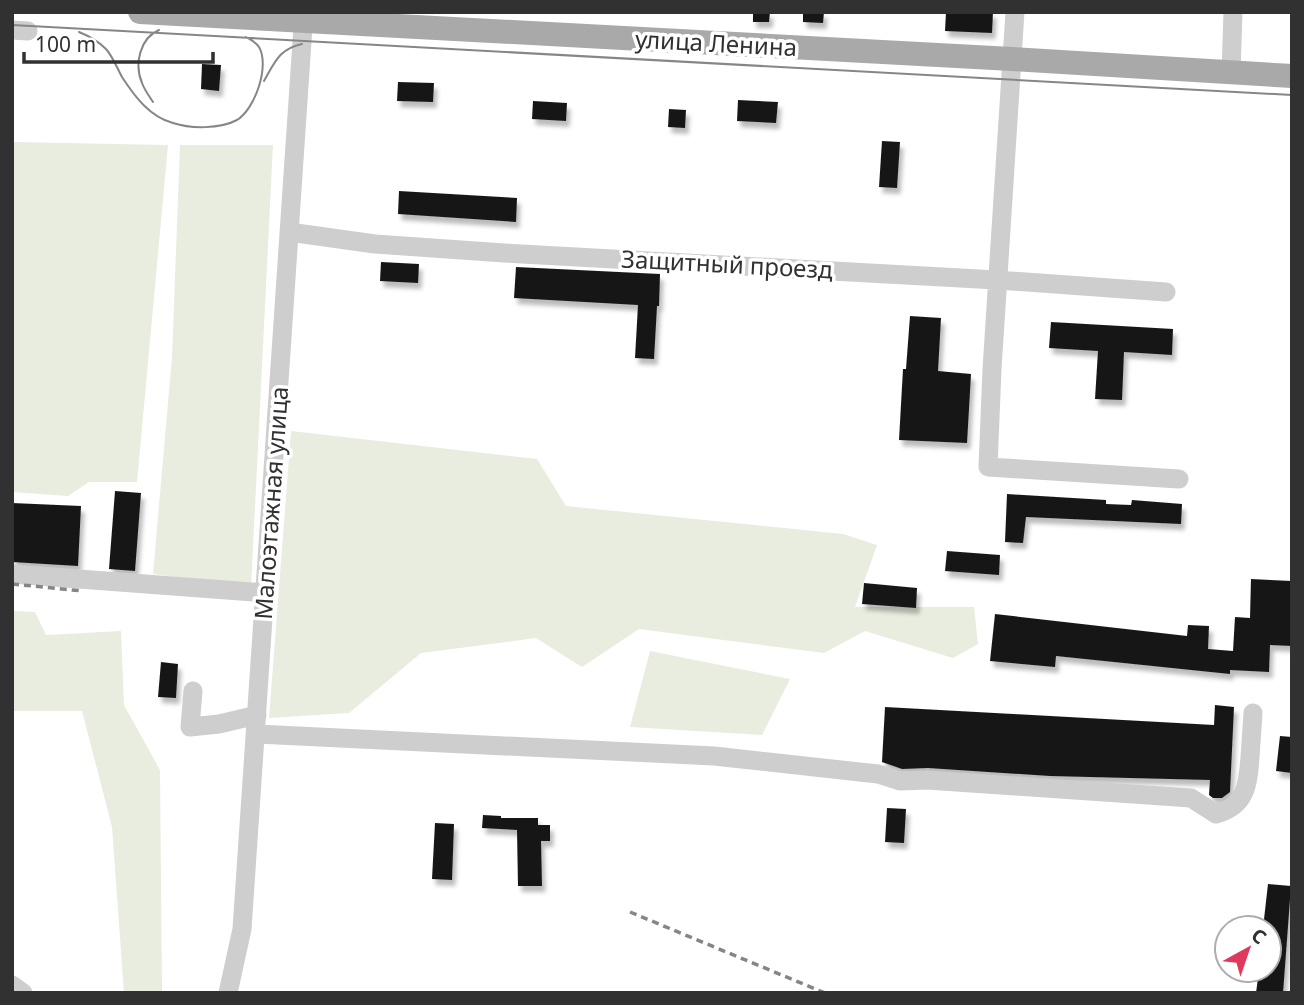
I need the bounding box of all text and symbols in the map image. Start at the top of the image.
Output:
scale bar [24,21,214,65]
street label: улица Ленина [634,22,798,63]
text: 100 m [35,30,96,58]
street label: Защитный проезд [620,241,834,286]
street label: Малоэтажная улица [246,385,295,621]
north arrow [1213,914,1283,984]
text: С [1246,922,1272,950]

